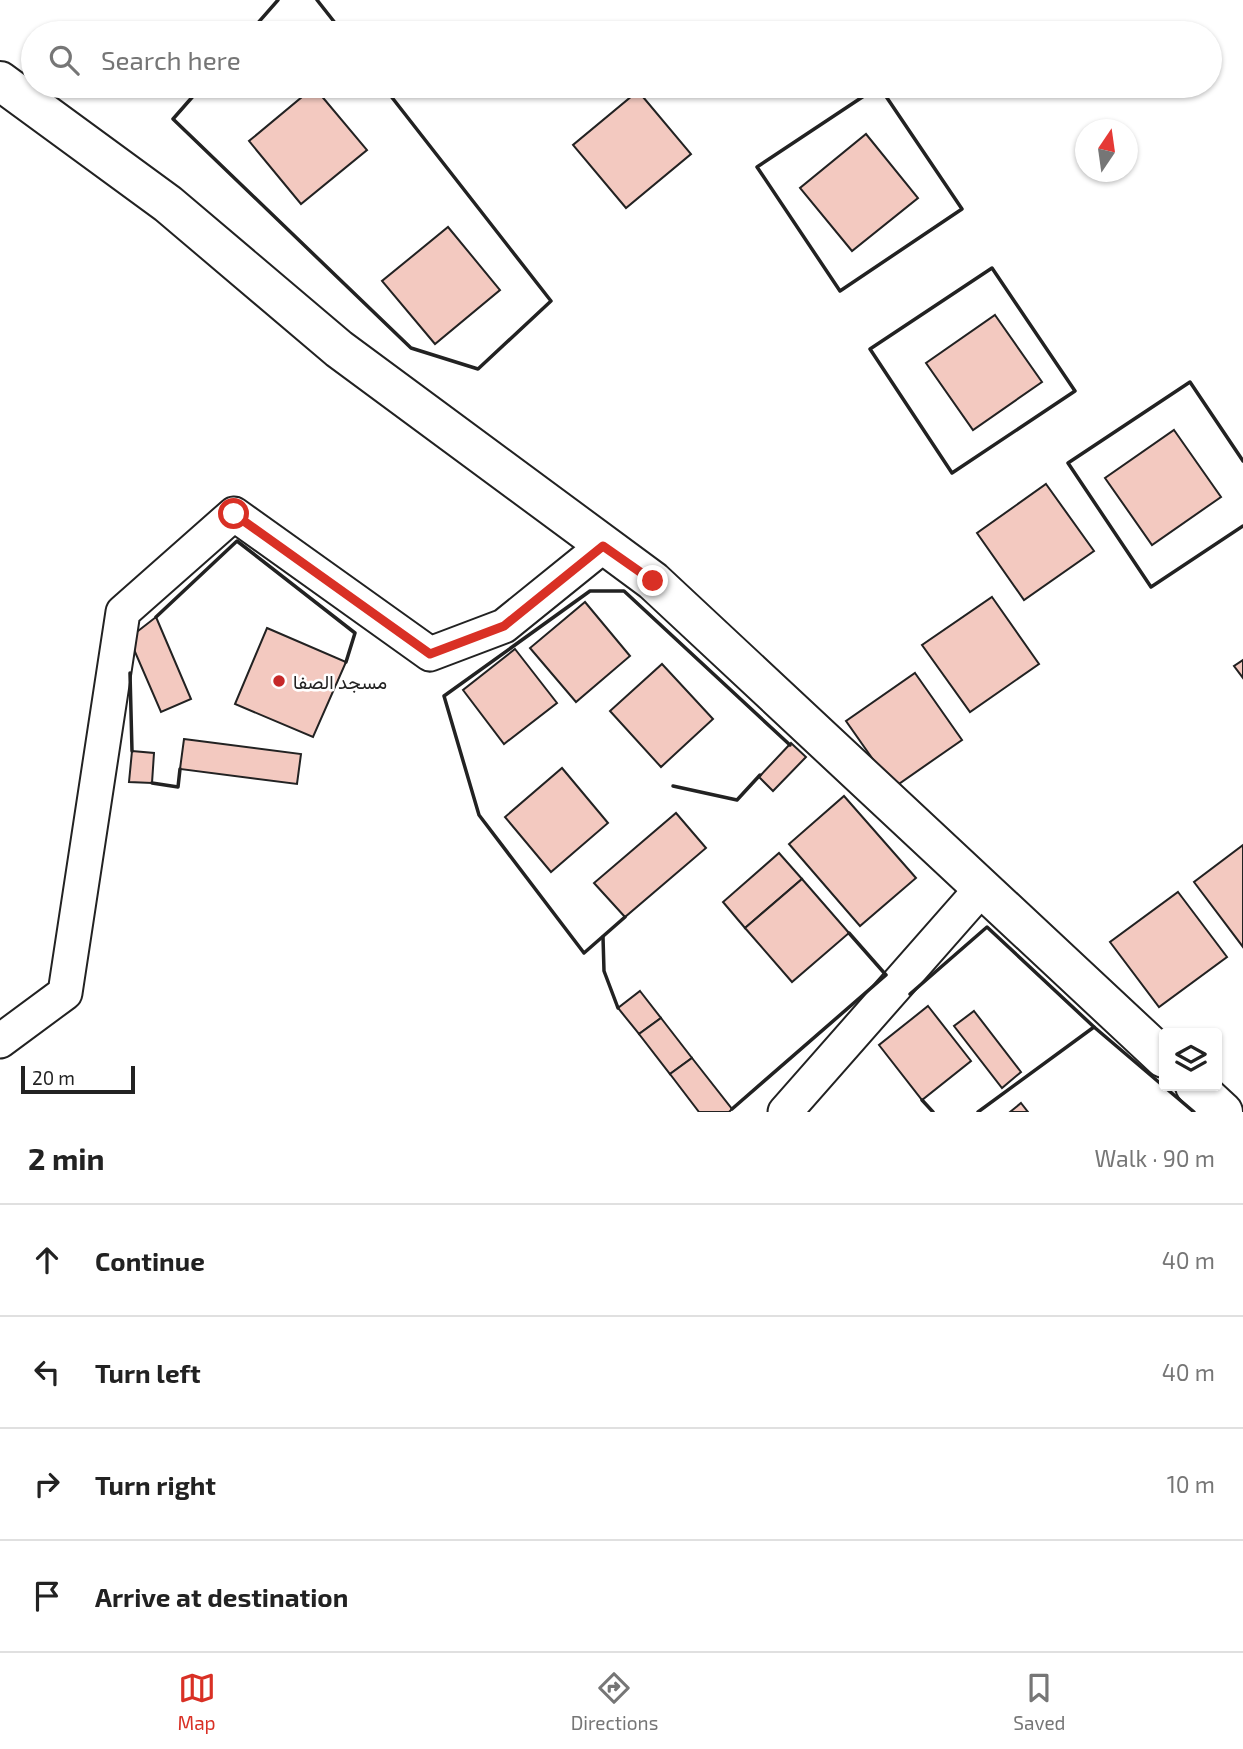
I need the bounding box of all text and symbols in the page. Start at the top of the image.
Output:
search box [21,21,1222,98]
icon: search [45,41,83,79]
text: Search here [101,44,241,75]
north arrow [1075,119,1138,182]
route start [218,498,249,529]
route end [637,565,668,596]
place label: مسجد الصفا [293,670,387,694]
marker: مسجد الصفا [271,673,287,689]
map controls [1159,1028,1222,1091]
button: layers [1159,1028,1222,1091]
scale bar [21,1063,135,1095]
text: 20 m [32,1066,75,1089]
text: 2 min [28,1140,105,1176]
text: Walk · 90 m [1095,1144,1215,1172]
icon: ahead [28,1241,66,1279]
text: Continue [95,1245,205,1276]
text: 40 m [1162,1246,1215,1274]
icon: left [28,1353,66,1391]
text: Turn left [95,1357,201,1388]
text: 40 m [1162,1358,1215,1386]
icon: right [28,1465,66,1503]
text: Turn right [95,1469,216,1500]
text: 10 m [1167,1470,1215,1498]
icon: arrive [28,1577,66,1615]
text: Arrive at destination [95,1581,348,1612]
tab: Map [178,1669,216,1734]
tab: Directions [571,1669,658,1734]
tab: Saved [1013,1669,1065,1734]

